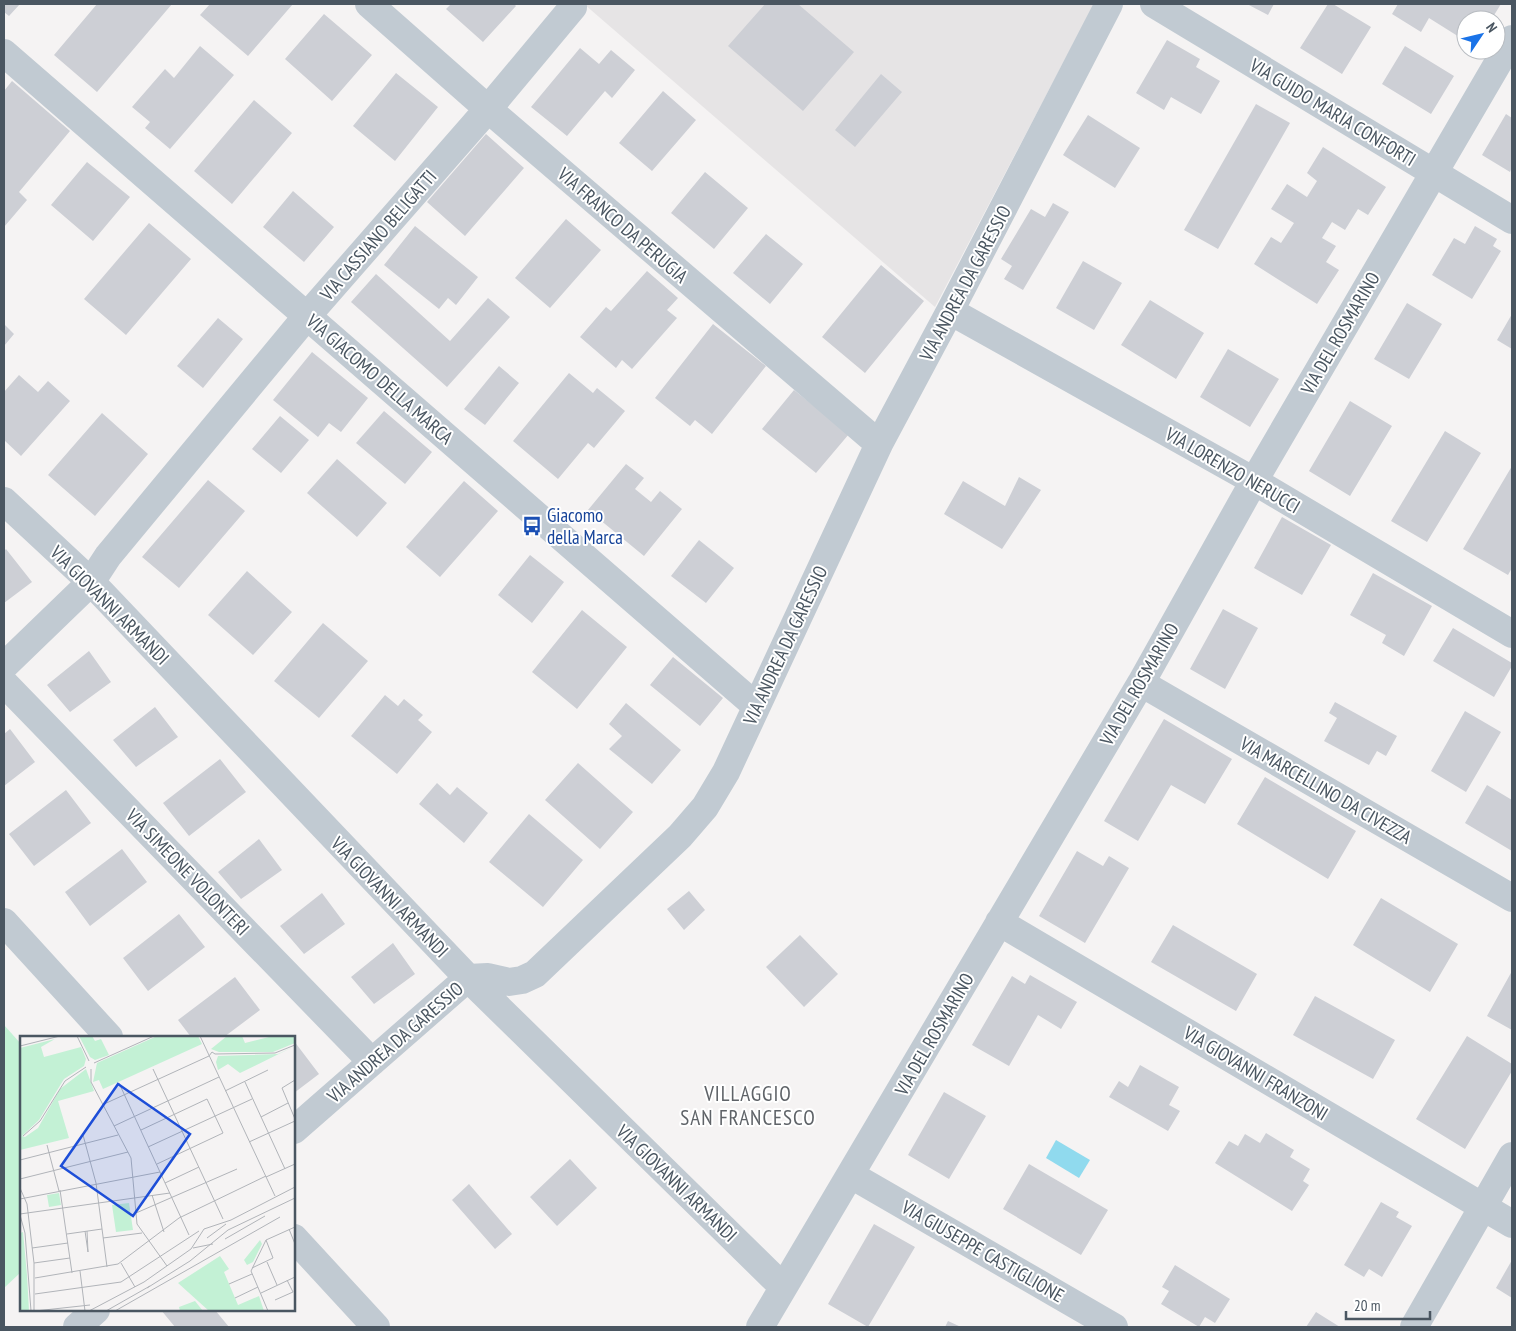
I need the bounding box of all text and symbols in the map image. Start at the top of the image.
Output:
north arrow [1456,10,1506,60]
text: N [1482,19,1501,36]
street label: VIA GUIDO MARIA CONFORTI [1245,52,1420,171]
street label: VIA FRANCO DA PERUGIA [552,161,693,288]
street label: VIA CASSIANO BELIGATTI [314,165,441,306]
street label: VIA ANDREA DA GARESSIO [913,201,1016,366]
street label: VIA DEL ROSMARINO [1295,267,1385,399]
street label: VIA GIACOMO DELLA MARCA [301,308,458,449]
street label: VIA LORENZO NERUCCI [1160,421,1305,518]
place label: Giacomo della Marca [547,503,623,549]
bus stop icon: Giacomo della Marca [521,515,543,537]
street label: VIA GIOVANNI ARMANDI [45,540,175,670]
street label: VIA ANDREA DA GARESSIO [737,562,832,729]
street label: VIA DEL ROSMARINO [1094,618,1184,750]
street label: VIA MARCELLINO DA CIVEZZA [1235,731,1416,849]
street label: VIA SIMEONE VOLONTERI [121,803,255,940]
street label: VIA GIOVANNI ARMANDI [326,831,454,962]
street label: VIA DEL ROSMARINO [889,968,979,1100]
street label: VIA ANDREA DA GARESSIO [321,976,468,1108]
street label: VIA GIOVANNI FRANZONI [1179,1020,1333,1126]
inset map [20,1036,295,1311]
district label: VILLAGGIO SAN FRANCESCO [680,1080,816,1131]
street label: VIA GIOVANNI ARMANDI [611,1119,742,1247]
street label: VIA GIUSEPPE CASTIGLIONE [897,1194,1069,1307]
scale bar [1346,1288,1430,1320]
text: 20 m [1354,1296,1380,1315]

